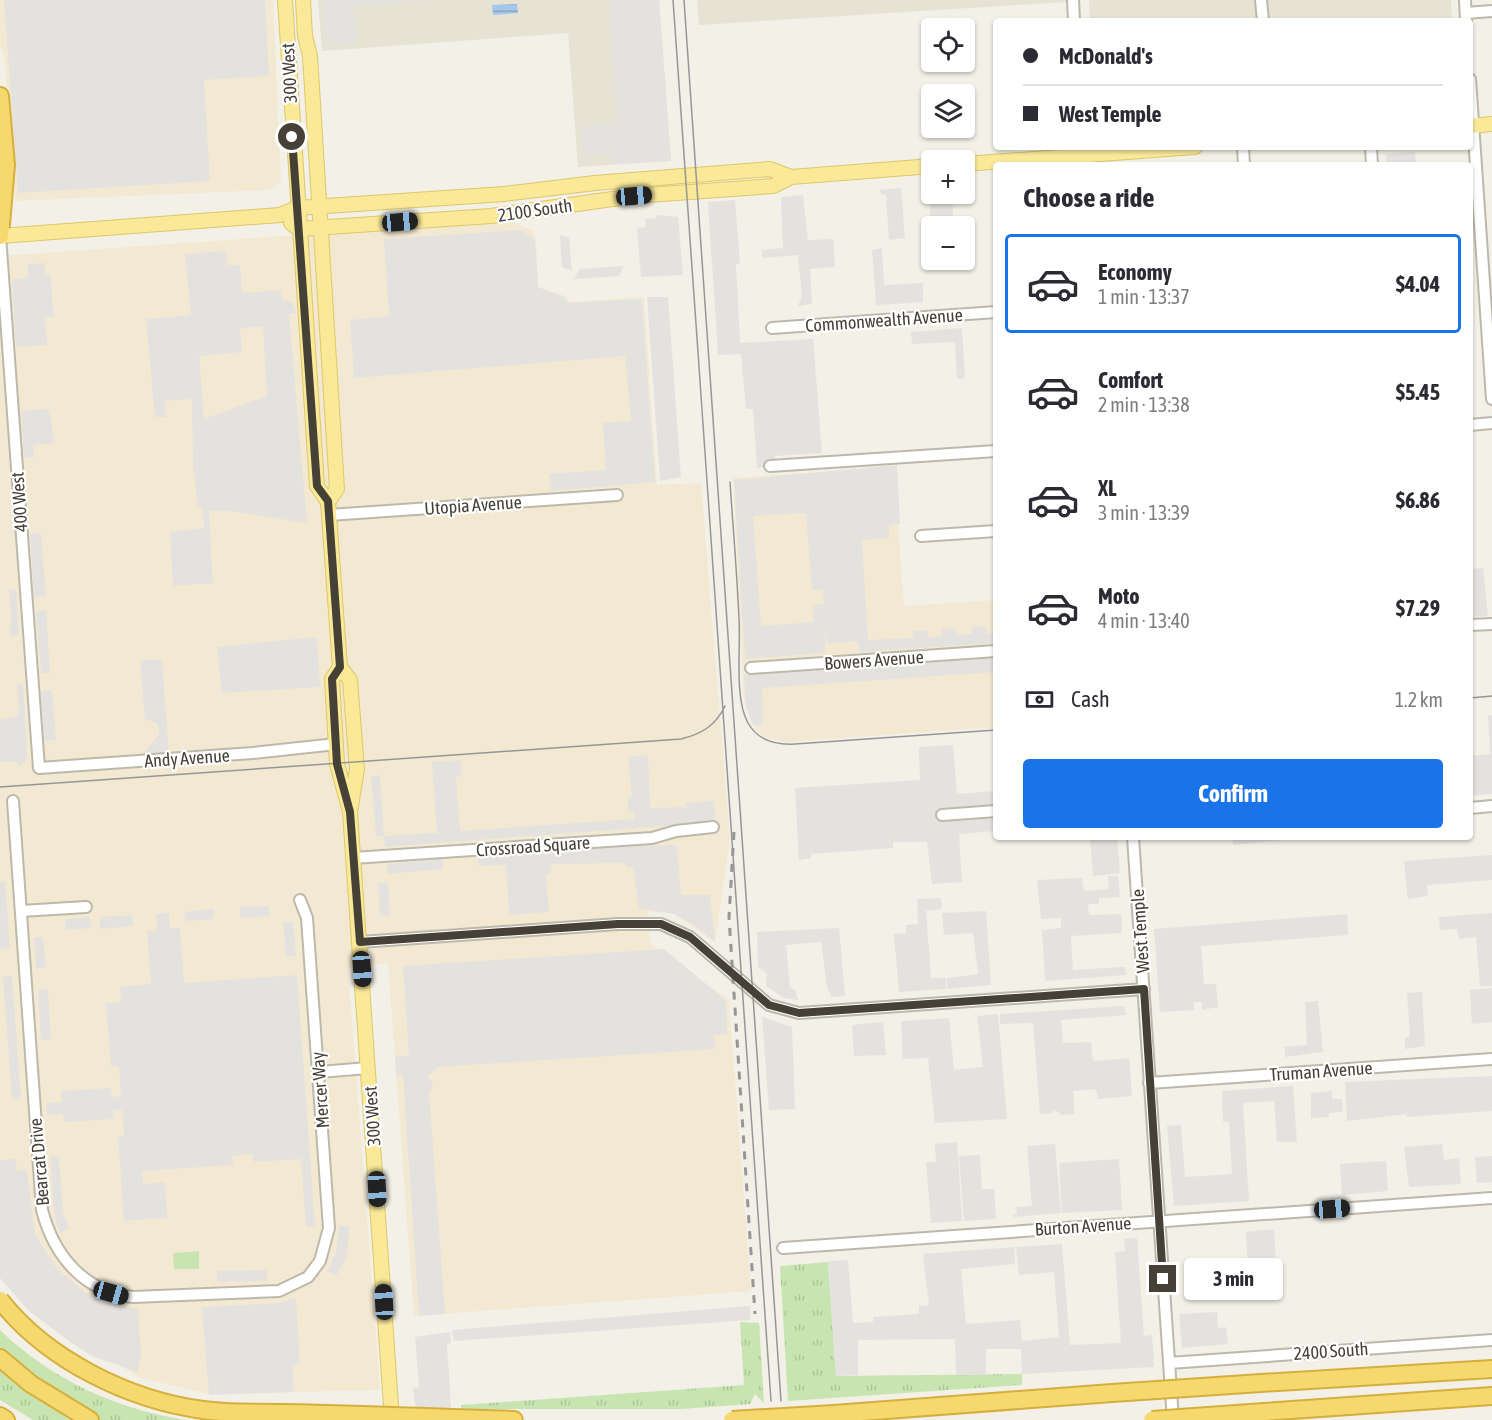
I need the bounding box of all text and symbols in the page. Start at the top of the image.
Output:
map controls [921,18,975,270]
button: locate [921,18,975,72]
street label: 300 West [277,42,301,104]
text: McDonald's [1059,43,1153,69]
button: layers [921,84,975,138]
text: West Temple [1059,101,1162,127]
route start [278,123,305,150]
button: + [921,150,975,204]
text: Choose a ride [1023,182,1155,213]
car [615,185,653,207]
street label: 2100 South [496,194,574,226]
car [381,211,419,233]
button: − [921,216,975,270]
icon: car [1026,257,1080,311]
text: Economy [1098,259,1172,285]
text: $4.04 [1396,271,1440,297]
text: 1 min · 13:37 [1098,285,1190,308]
street label: Commonwealth Avenue [805,304,963,336]
icon: car [1026,365,1080,419]
text: Comfort [1098,367,1163,393]
text: $5.45 [1396,379,1440,405]
text: 2 min · 13:38 [1098,393,1190,416]
street label: 400 West [6,471,32,533]
icon: car [1026,473,1080,527]
text: XL [1098,475,1116,501]
text: $6.86 [1396,487,1440,513]
street label: Utopia Avenue [424,491,522,519]
text: 3 min · 13:39 [1098,501,1190,524]
icon: car [1026,581,1080,635]
text: Moto [1098,583,1140,609]
text: $7.29 [1396,595,1440,621]
text: 4 min · 13:40 [1098,609,1190,632]
street label: Bowers Avenue [824,646,924,674]
icon: cash [1023,683,1056,716]
text: Cash [1071,686,1110,712]
text: 1.2 km [1395,688,1443,711]
street label: Andy Avenue [143,745,231,771]
button: Confirm [1023,759,1443,828]
street label: Crossroad Square [475,832,591,860]
street label: West Temple [1127,888,1153,974]
car [352,950,372,988]
street label: Mercer Way [307,1051,333,1129]
street label: Truman Avenue [1269,1057,1373,1085]
street label: 300 West [359,1085,385,1147]
street label: Bearcat Drive [25,1117,53,1207]
car [367,1171,387,1207]
car [1313,1199,1351,1219]
street label: Burton Avenue [1034,1212,1132,1240]
callout: 3 min [1184,1258,1283,1300]
route end [1149,1265,1176,1292]
text: 3 min [1213,1267,1254,1290]
car [91,1279,131,1307]
car [374,1284,394,1320]
street label: 2400 South [1293,1338,1369,1364]

